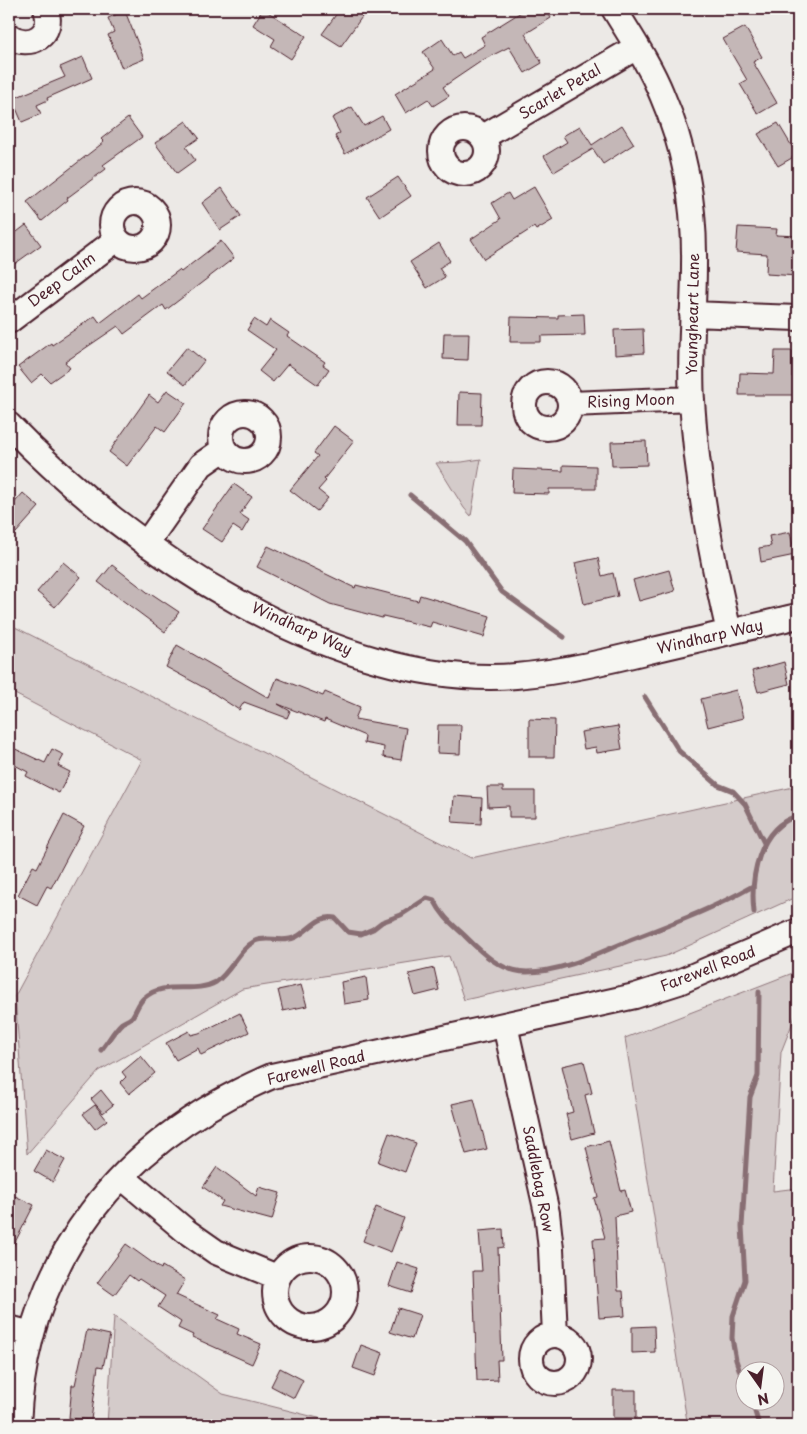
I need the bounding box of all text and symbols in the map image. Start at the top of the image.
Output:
street label: Scarlet Petal [514,57,605,124]
street label: Deep Calm [23,246,100,312]
street label: Youngheart Lane [679,253,704,375]
street label: Rising Moon [587,386,675,413]
street label: Windharp Way [249,595,357,660]
street label: Windharp Way [654,612,765,659]
street label: Farewell Road [656,939,759,996]
street label: Farewell Road [264,1043,367,1090]
street label: Saddlebag Row [518,1124,561,1234]
north arrow [734,1362,784,1412]
text: N [755,1388,771,1411]

